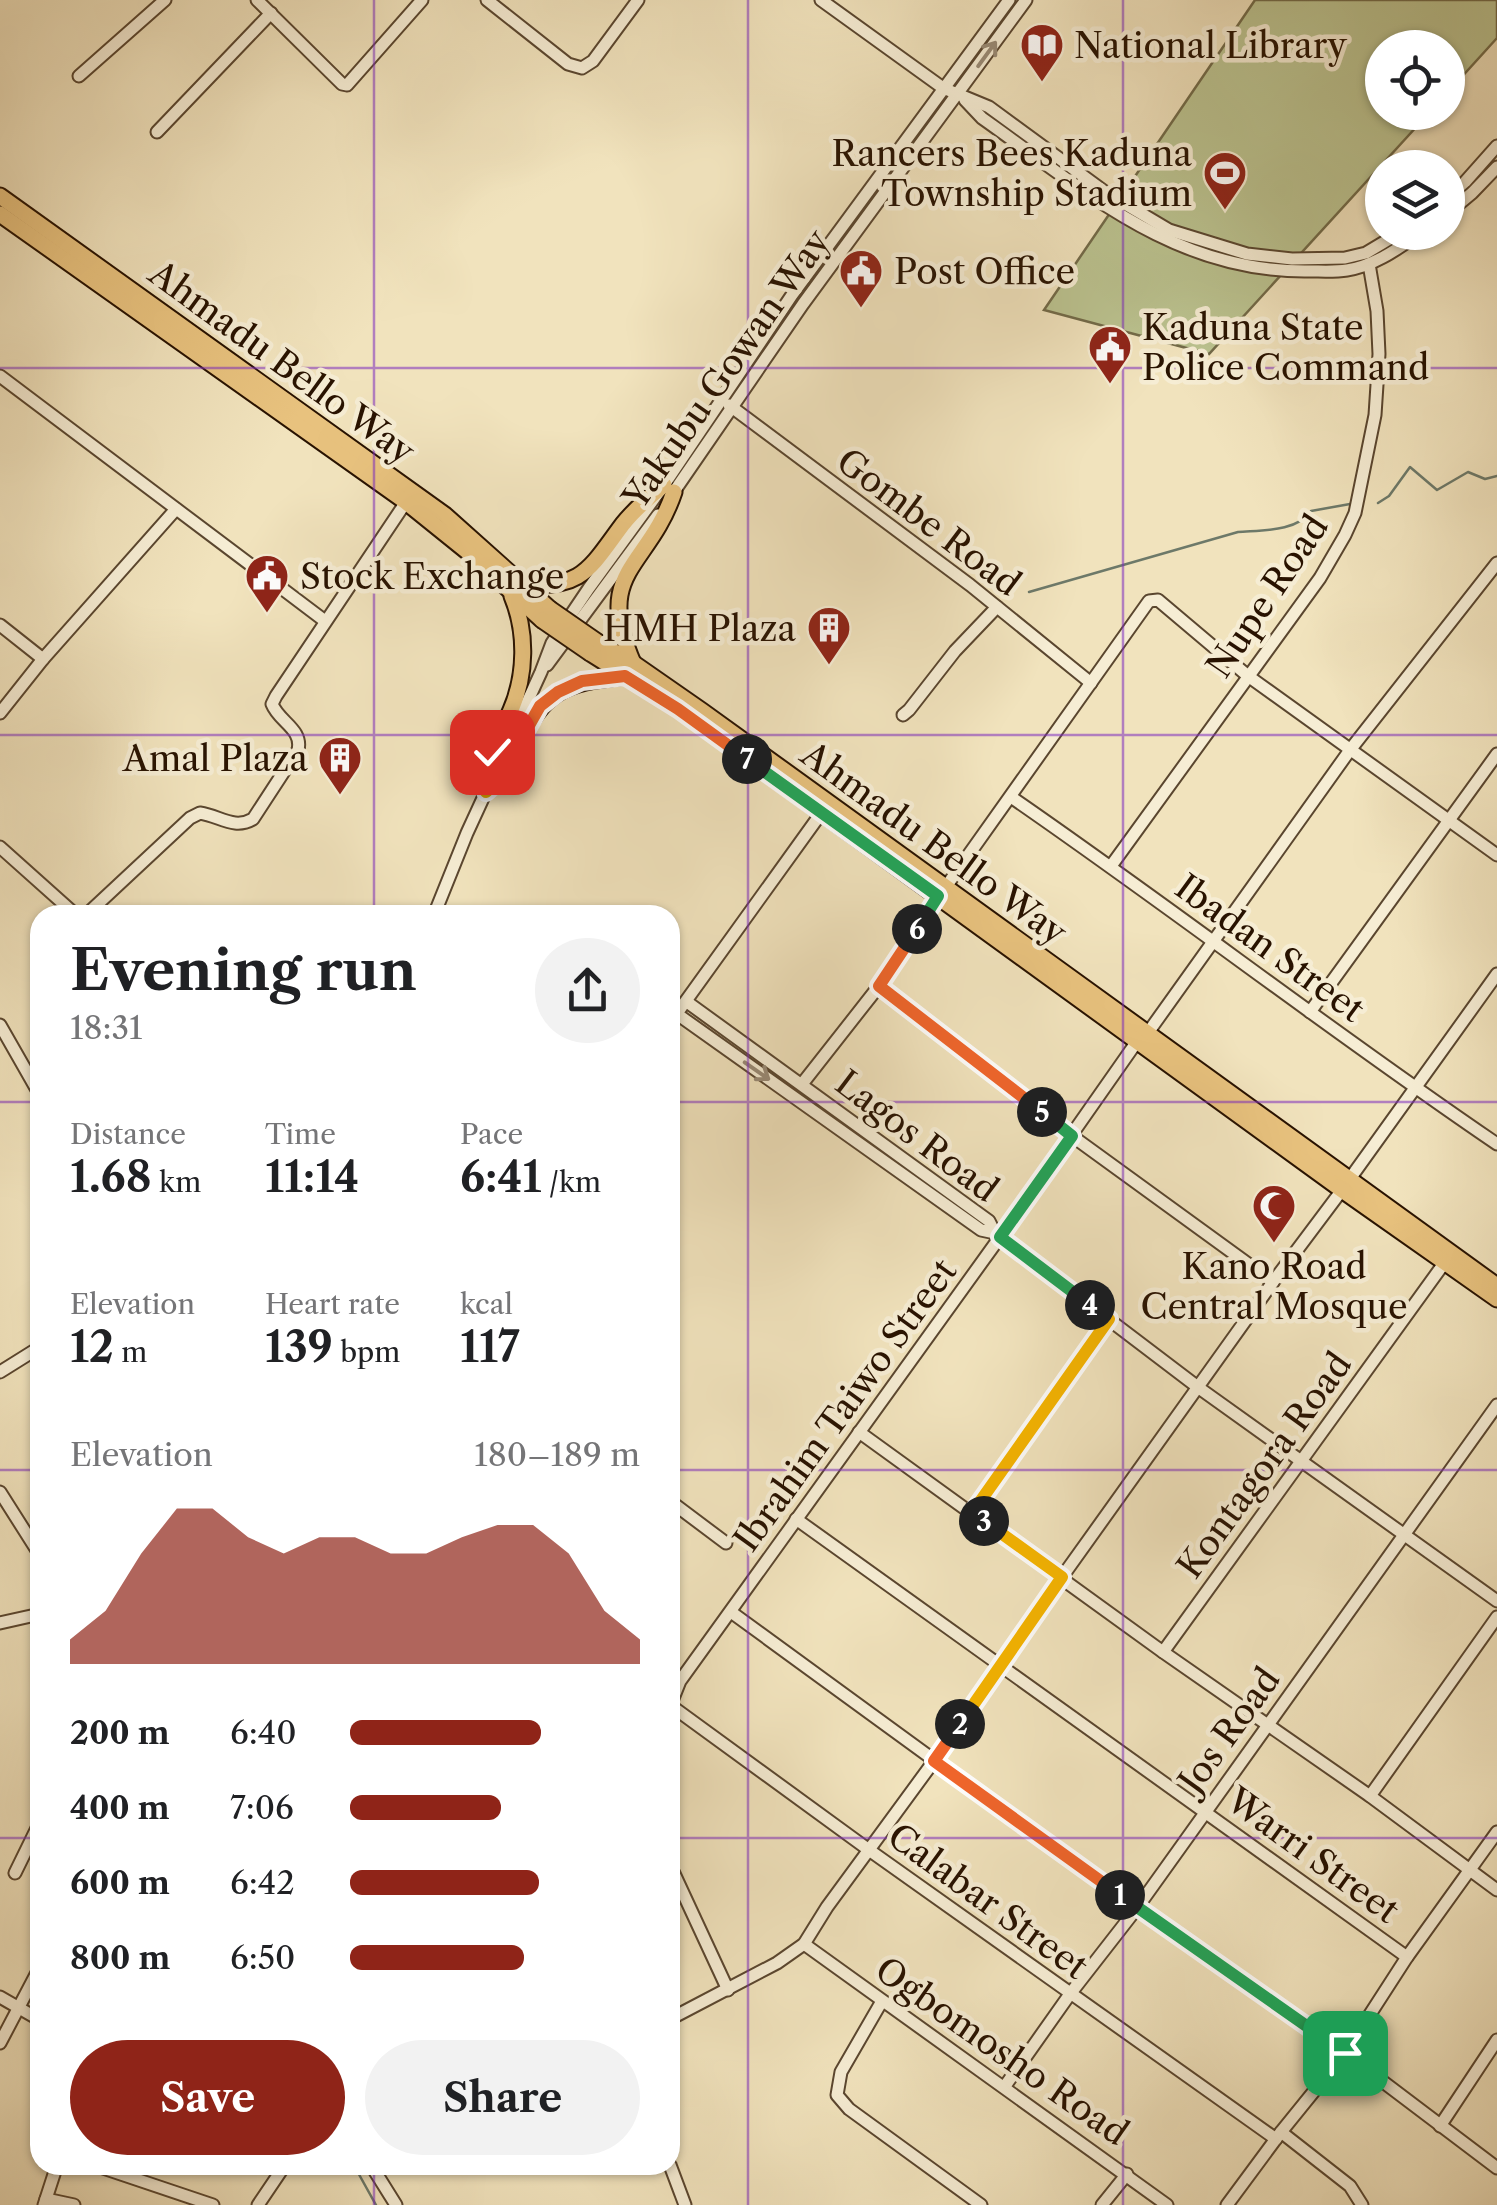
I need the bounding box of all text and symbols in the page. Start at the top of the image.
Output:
library icon: National Library [1019,22,1065,83]
place label: National Library [1074,24,1348,67]
map controls [1365,30,1465,250]
button: locate [1365,30,1465,130]
one-way arrow [976,40,997,68]
place label: Rancers Bees Kaduna Township Stadium [832,132,1193,215]
sports icon: Rancers Bees Kaduna Township Stadium [1202,150,1248,211]
button: layers [1365,150,1465,250]
street label: Yakubu Gowan Way [613,221,839,518]
public building icon: Post Office [838,248,884,309]
place label: Post Office [894,250,1075,293]
street label: Ahmadu Bello Way [140,251,424,473]
place label: Kaduna State Police Command [1142,306,1429,389]
public building icon: Kaduna State Police Command [1087,324,1133,385]
street label: Gombe Road [829,439,1029,605]
street label: Nupe Road [1197,507,1337,685]
public building icon: Stock Exchange [244,553,290,614]
place label: Stock Exchange [300,555,564,598]
building icon: HMH Plaza [806,605,852,666]
place label: HMH Plaza [603,607,797,650]
pin [450,710,535,795]
icon: check [465,725,520,780]
street label: Ahmadu Bello Way [792,732,1076,954]
pin: 7 [722,734,772,784]
building icon: Amal Plaza [317,735,363,796]
place label: Amal Plaza [122,737,309,780]
text: 7 [740,742,754,776]
street label: Ibadan Street [1167,865,1373,1031]
pin: 6 [892,904,942,954]
text: 6 [909,912,925,946]
text: Evening run [70,937,417,1004]
button: share [535,938,640,1043]
text: 18:31 [70,1008,142,1047]
one-way arrow [743,1060,770,1081]
street label: Lagos Road [827,1061,1007,1211]
pin: 5 [1017,1087,1067,1137]
text: 5 [1034,1095,1050,1129]
text: Distance [70,1117,186,1151]
text: Time [265,1117,336,1151]
text: Pace [460,1117,523,1151]
text: 1.68 [70,1151,151,1203]
text: 11:14 [265,1151,359,1203]
text: 6:41 [460,1151,541,1203]
text: km [151,1165,201,1199]
text: /km [541,1165,601,1199]
mosque icon: Kano Road Central Mosque [1251,1183,1297,1244]
place label: Kano Road Central Mosque [1140,1245,1408,1328]
street label: Ibrahim Taiwo Street [725,1250,966,1559]
pin: 4 [1065,1280,1115,1330]
text: Elevation [70,1287,195,1321]
text: Heart rate [265,1287,400,1321]
text: kcal [460,1287,513,1321]
text: 4 [1082,1288,1098,1322]
text: 12 [70,1321,114,1373]
text: 139 [265,1321,333,1373]
text: 117 [460,1321,520,1373]
text: m [114,1335,147,1369]
text: bpm [333,1335,400,1369]
street label: Kontagora Road [1168,1344,1360,1586]
text: Elevation [70,1435,213,1474]
text: 180–189 m [474,1435,640,1474]
pin: 3 [959,1496,1009,1546]
text: 3 [976,1504,992,1538]
street label: Jos Road [1166,1659,1289,1805]
pin: 2 [935,1699,985,1749]
text: 2 [952,1707,968,1741]
text: 200 m [70,1713,170,1752]
text: 6:40 [230,1713,297,1752]
street label: Warri Street [1218,1778,1408,1932]
text: 400 m [70,1788,170,1827]
text: 7:06 [230,1788,294,1827]
street label: Calabar Street [880,1814,1097,1988]
text: 600 m [70,1863,170,1902]
text: 6:42 [230,1863,295,1902]
pin: 1 [1095,1870,1145,1920]
text: 1 [1114,1878,1126,1912]
text: 800 m [70,1938,170,1977]
text: 6:50 [230,1938,295,1977]
street label: Ogbomosho Road [867,1948,1137,2154]
pin [1303,2011,1388,2096]
icon: arrive [1318,2026,1373,2081]
button: Save [70,2040,345,2155]
button: Share [365,2040,640,2155]

